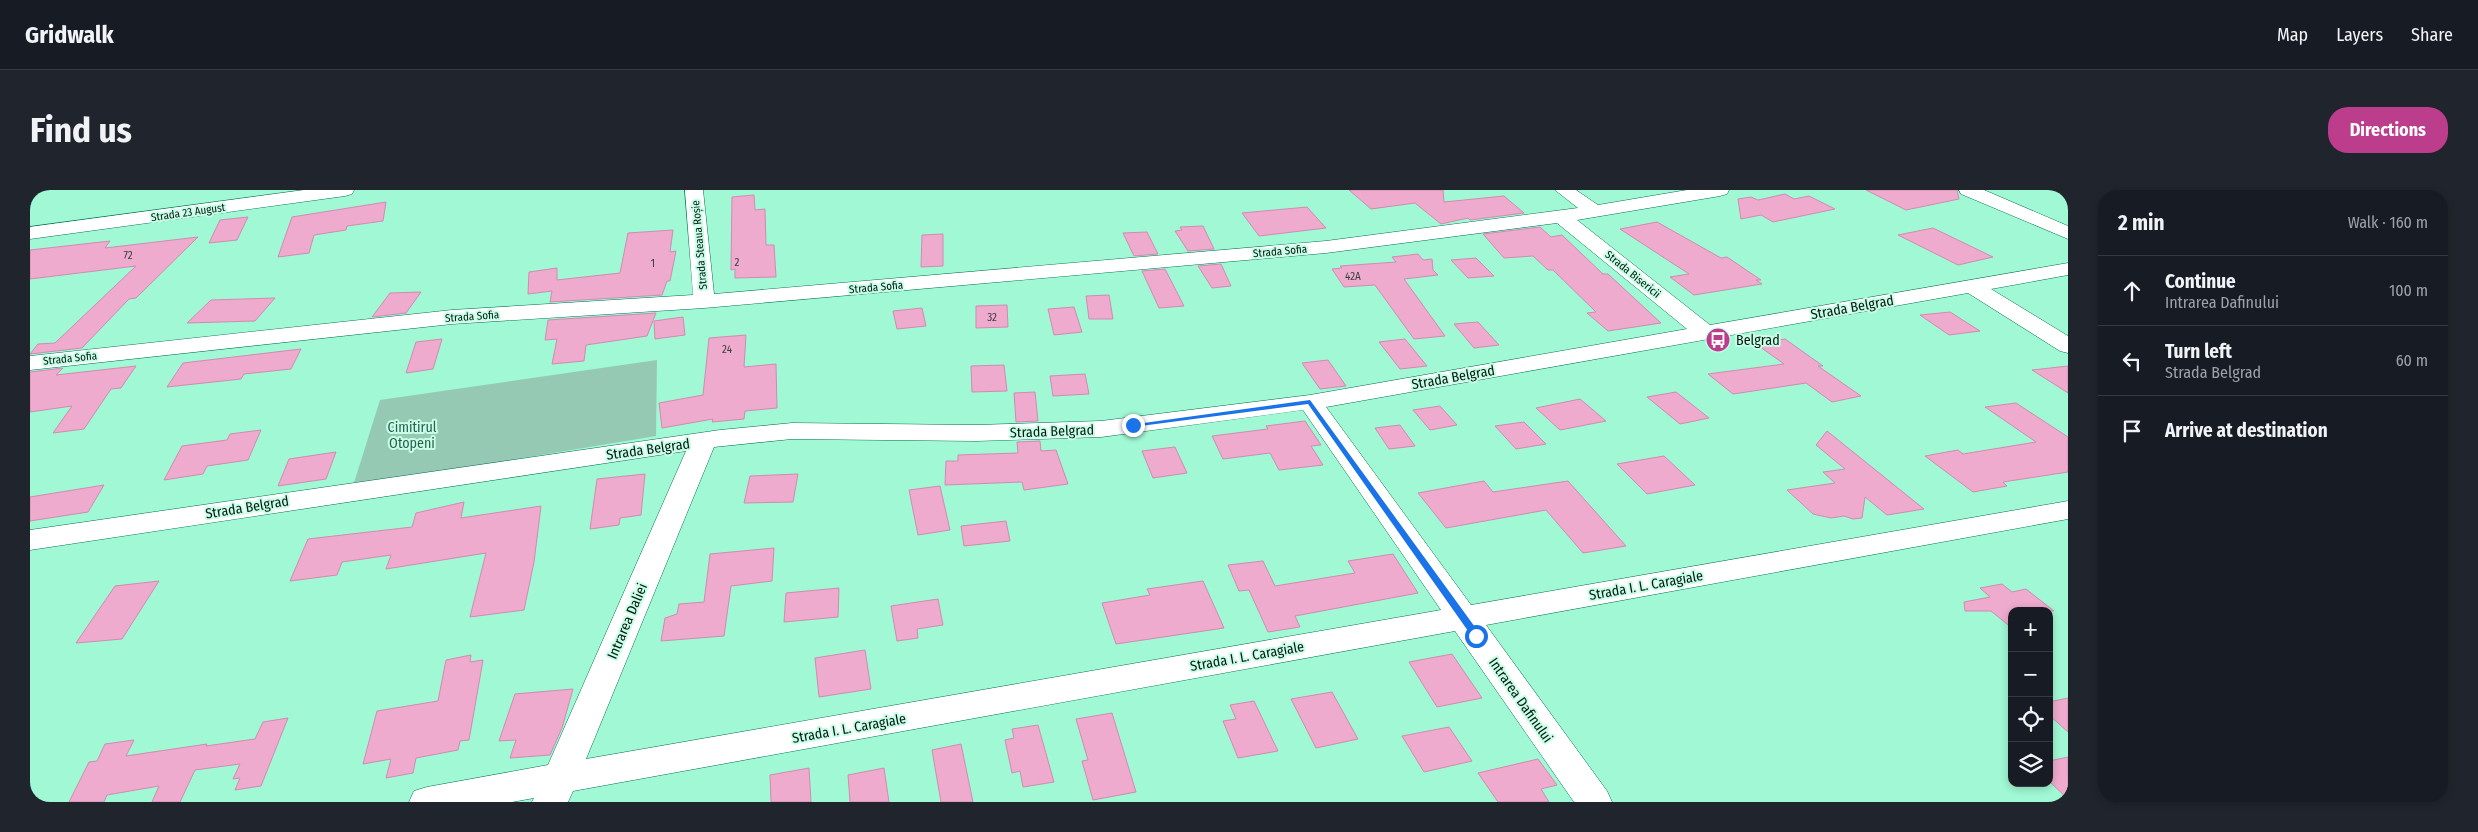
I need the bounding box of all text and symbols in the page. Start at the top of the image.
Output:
text: Gridwalk [25,21,114,49]
text: Map [2277,24,2308,46]
text: Layers [2336,24,2383,46]
text: Share [2411,24,2453,46]
button: Directions [2328,107,2448,153]
text: Find us [30,109,132,151]
street label: Strada Steaua Roșie [689,200,710,290]
street label: Strada 23 August [150,201,226,224]
text: 2 min [2118,210,2165,236]
text: Walk · 160 m [2348,213,2428,232]
street label: Strada Sofia [1252,243,1308,260]
street label: Strada Bisericii [1602,248,1663,301]
house number: 72 [123,249,133,262]
house number: 2 [735,256,740,269]
house number: 1 [651,257,655,270]
house number: 42A [1345,270,1361,283]
text: Continue [2165,270,2236,293]
icon: ahead [2118,277,2146,305]
street label: Strada Sofia [848,279,904,296]
text: 100 m [2389,281,2428,300]
street label: Strada Belgrad [1809,292,1895,323]
text: Intrarea Dafinului [2165,293,2279,312]
street label: Strada Sofia [445,308,500,325]
house number: 32 [987,311,997,324]
bus stop icon: Belgrad [1705,327,1731,353]
place label: Belgrad [1736,332,1780,349]
text: Turn left [2165,340,2232,363]
house number: 24 [722,343,733,356]
icon: left [2118,347,2146,375]
street label: Strada Sofia [42,349,98,368]
text: 60 m [2396,351,2428,370]
street label: Strada Belgrad [1410,362,1496,393]
text: Strada Belgrad [2165,363,2261,382]
route end [1122,414,1145,437]
icon: arrive [2118,417,2146,445]
park label: Cimitirul Otopeni [388,419,437,452]
text: Arrive at destination [2165,419,2328,442]
street label: Strada Belgrad [1010,422,1094,441]
street label: Strada Belgrad [605,435,691,464]
street label: Strada Belgrad [204,493,290,522]
street label: Strada I. L. Caragiale [1588,567,1704,604]
street label: Intrarea Daliei [604,581,651,662]
map controls [2008,607,2053,787]
button: + [2008,607,2053,652]
route start [1465,625,1488,648]
street label: Strada I. L. Caragiale [1189,638,1305,675]
button: − [2008,652,2053,697]
street label: Intrarea Dafinului [1485,655,1556,746]
button: locate [2008,697,2053,742]
street label: Strada I. L. Caragiale [791,710,907,747]
button: layers [2008,742,2053,787]

